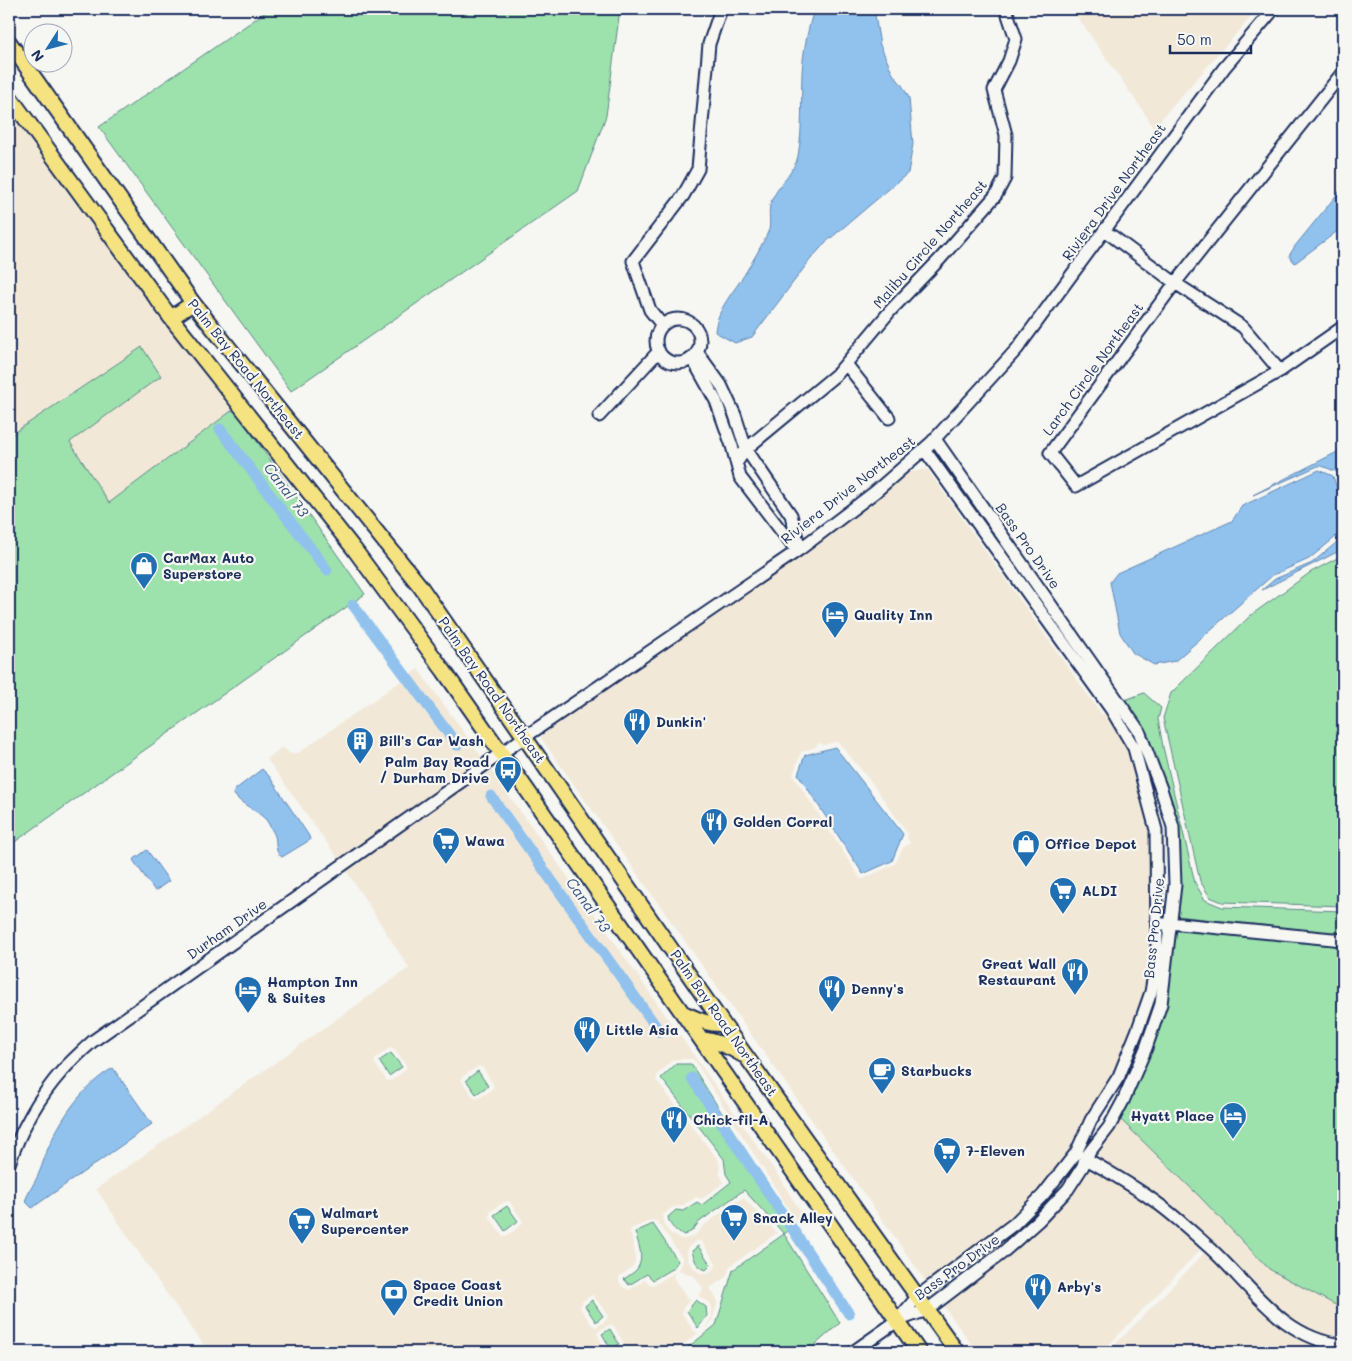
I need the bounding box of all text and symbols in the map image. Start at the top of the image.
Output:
north arrow [22,22,72,72]
scale bar [1170,22,1251,54]
text: 50 m [1177,29,1212,49]
text: N [26,46,48,66]
street label: Riviera Drive Northeast [1057,119,1170,264]
street label: Malibu Circle Northeast [868,175,991,312]
street label: Palm Bay Road Northeast [184,295,309,443]
street label: Larch Circle Northeast [1038,298,1147,439]
street label: Riviera Drive Northeast [777,431,919,548]
water label: Canal 73 [260,458,314,521]
street label: Bass Pro Drive [992,499,1065,592]
place label: CarMax Auto Superstore [163,548,255,583]
shop icon: CarMax Auto Superstore [129,551,159,590]
hotel icon: Quality Inn [820,600,850,639]
place label: Quality Inn [854,605,932,624]
street label: Palm Bay Road Northeast [434,613,550,767]
restaurant icon: Dunkin' [622,707,652,746]
place label: Dunkin' [656,712,706,731]
building icon: Bill's Car Wash [345,726,375,765]
place label: Bill's Car Wash [379,731,484,750]
place label: Palm Bay Road / Durham Drive [380,752,489,787]
bus stop icon: Palm Bay Road / Durham Drive [493,755,523,794]
restaurant icon: Golden Corral [699,807,729,846]
place label: Golden Corral [733,812,832,831]
supermarket icon: Wawa [431,826,461,865]
shop icon: Office Depot [1011,829,1041,868]
place label: Wawa [465,831,505,850]
place label: Office Depot [1045,834,1137,853]
water label: Canal 73 [562,873,616,936]
supermarket icon: ALDI [1048,876,1078,915]
street label: Bass Pro Drive [1139,877,1168,979]
place label: ALDI [1082,881,1117,900]
street label: Durham Drive [183,894,270,963]
street label: Palm Bay Road Northeast [666,946,782,1100]
place label: Great Wall Restaurant [978,954,1056,989]
restaurant icon: Great Wall Restaurant [1060,957,1090,996]
place label: Hampton Inn & Suites [267,972,358,1007]
restaurant icon: Denny's [817,974,847,1013]
hotel icon: Hampton Inn & Suites [233,975,263,1014]
place label: Denny's [851,979,904,998]
restaurant icon: Little Asia [572,1015,602,1054]
place label: Little Asia [606,1020,679,1039]
cafe icon: Starbucks [867,1056,897,1095]
place label: Starbucks [901,1061,972,1080]
hotel icon: Hyatt Place [1218,1101,1248,1140]
restaurant icon: Chick-fil-A [659,1105,689,1144]
place label: Hyatt Place [1130,1106,1214,1125]
place label: Chick-fil-A [693,1110,768,1129]
supermarket icon: 7-Eleven [932,1136,962,1175]
place label: 7-Eleven [966,1141,1025,1160]
place label: Walmart Supercenter [321,1203,409,1238]
supermarket icon: Snack Alley [719,1203,749,1242]
supermarket icon: Walmart Supercenter [287,1206,317,1245]
place label: Snack Alley [753,1208,833,1227]
street label: Bass Pro Drive [910,1229,1003,1304]
restaurant icon: Arby's [1023,1272,1053,1311]
place label: Space Coast Credit Union [413,1275,503,1310]
place label: Arby's [1057,1277,1101,1296]
bank icon: Space Coast Credit Union [379,1278,409,1317]

